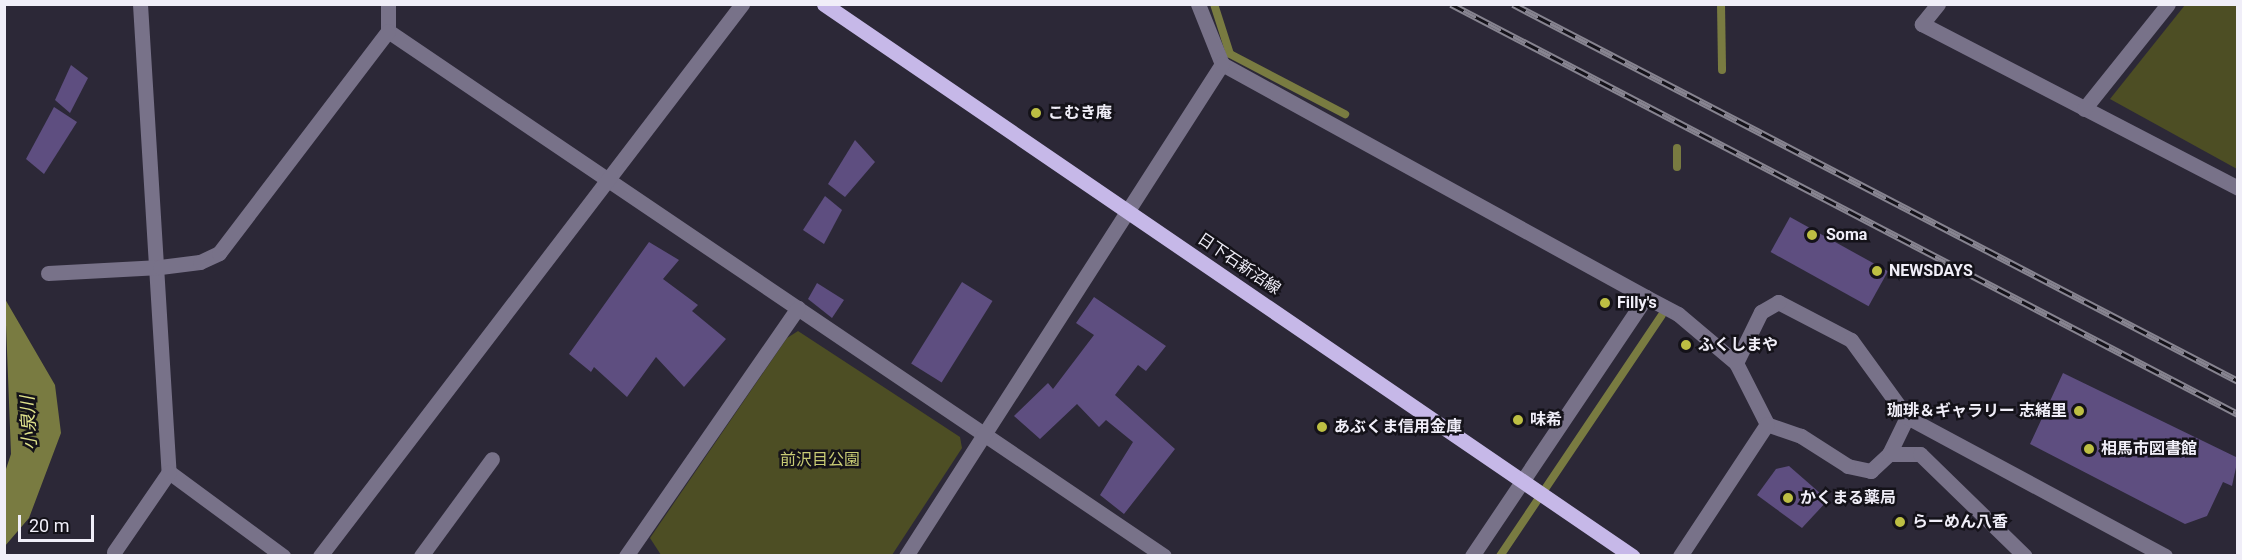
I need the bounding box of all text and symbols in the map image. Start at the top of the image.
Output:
place label: こむき庵 [1048,103,1112,123]
marker: こむき庵 [1029,106,1043,120]
place label: Soma [1826,225,1867,245]
marker: Soma [1803,226,1821,244]
street label: 日下石新沼線 [1194,229,1284,299]
place label: NEWSDAYS [1889,261,1973,281]
marker: NEWSDAYS [1870,264,1884,278]
place label: Filly's [1617,293,1657,313]
marker: Filly's [1598,296,1612,310]
place label: ふくしまや [1698,335,1778,355]
marker: ふくしまや [1679,338,1693,352]
water label: 小泉川 [17,395,41,451]
place label: 珈琲＆ギャラリー 志緒里 [1887,401,2067,421]
marker: 珈琲＆ギャラリー 志緒里 [2072,404,2086,418]
place label: 味希 [1530,410,1562,430]
marker: 味希 [1511,413,1525,427]
place label: あぶくま信用金庫 [1334,417,1462,437]
marker: あぶくま信用金庫 [1315,420,1329,434]
place label: 相馬市図書館 [2101,439,2197,459]
marker: 相馬市図書館 [2082,442,2096,456]
park label: 前沢目公園 [780,450,860,470]
place label: かくまる薬局 [1800,488,1896,508]
marker: かくまる薬局 [1781,491,1795,505]
scale bar [21,503,98,541]
place label: らーめん八香 [1912,512,2008,532]
text: 20 m [29,515,69,536]
marker: らーめん八香 [1893,515,1907,529]

